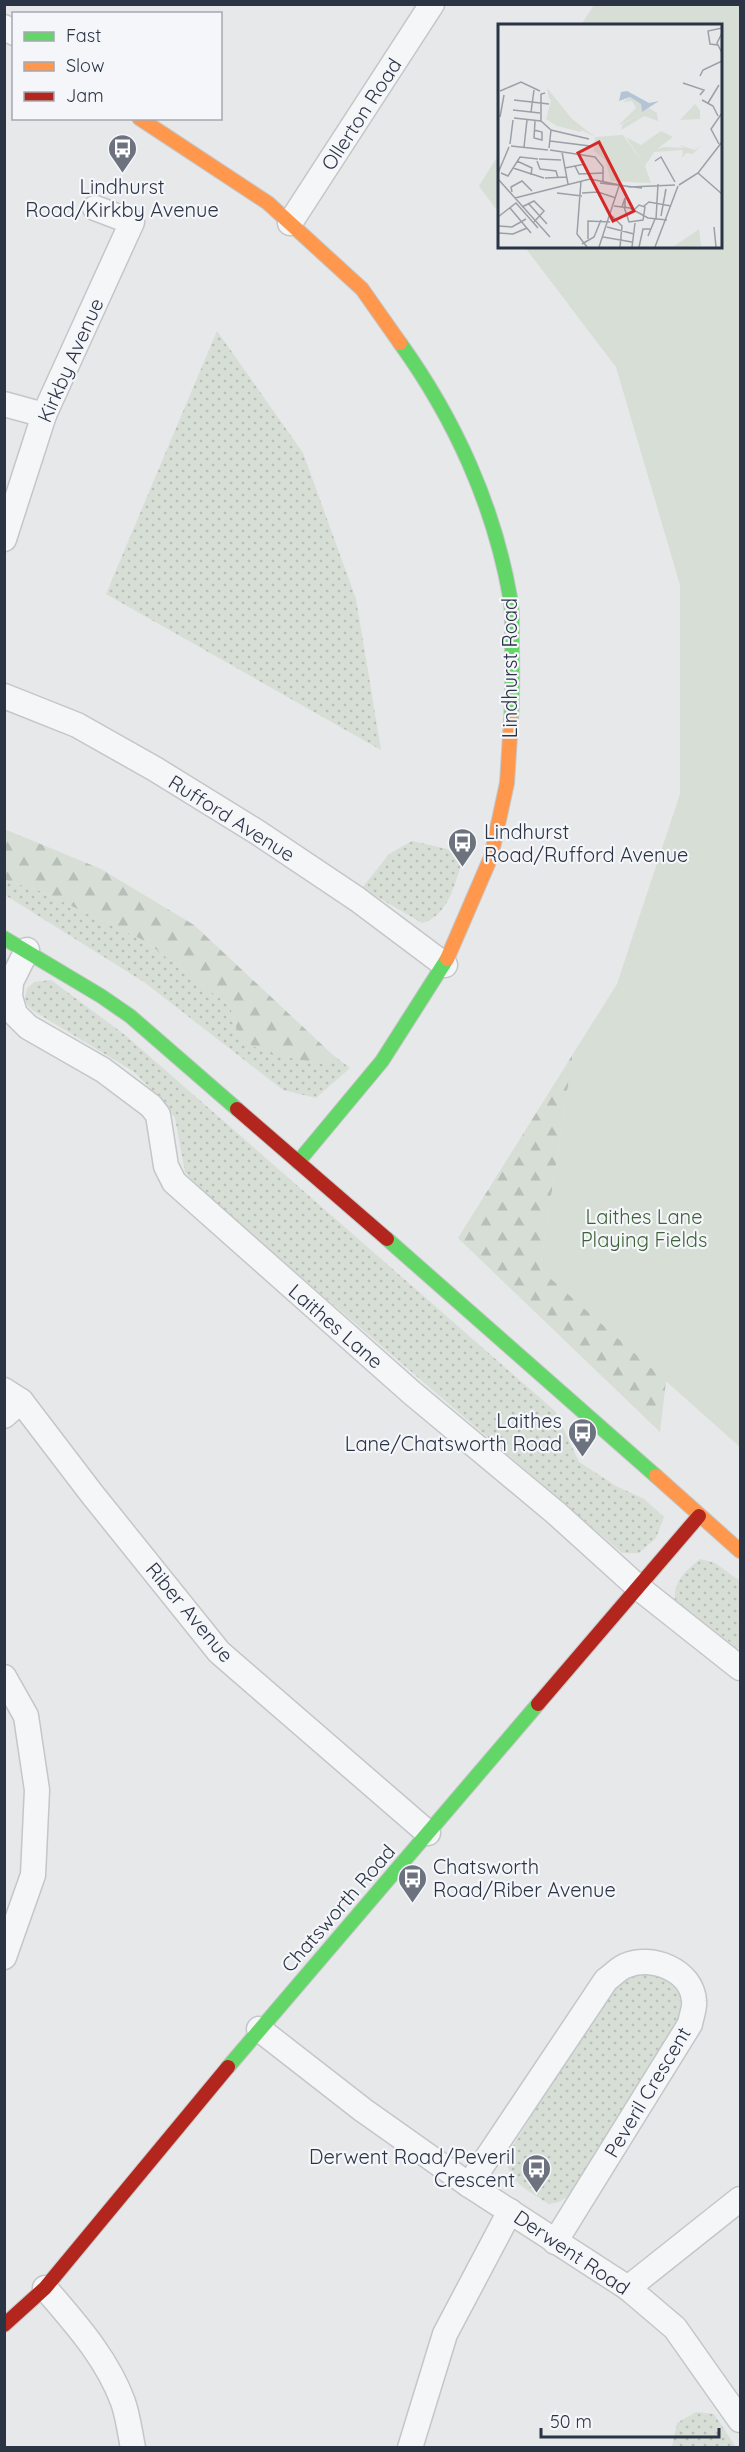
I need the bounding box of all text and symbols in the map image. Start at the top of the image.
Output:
legend [12,12,222,120]
text: Fast [66,24,101,47]
inset map [498,24,721,248]
street label: Ollerton Road [315,53,407,175]
text: Slow [66,54,104,77]
text: Jam [66,84,104,107]
bus stop icon: Lindhurst Road/Kirkby Avenue [106,132,138,174]
place label: Lindhurst Road/Kirkby Avenue [25,174,219,222]
street label: Kirkby Avenue [31,294,109,426]
street label: Lindhurst Road [497,598,522,738]
street label: Rufford Avenue [164,769,300,867]
place label: Lindhurst Road/Rufford Avenue [484,819,688,867]
bus stop icon: Lindhurst Road/Rufford Avenue [447,826,479,868]
park label: Laithes Lane Playing Fields [581,1204,707,1252]
street label: Laithes Lane [284,1278,388,1374]
place label: Laithes Lane/Chatsworth Road [345,1408,562,1456]
bus stop icon: Laithes Lane/Chatsworth Road [567,1416,599,1458]
street label: Riber Avenue [141,1557,239,1667]
street label: Chatsworth Road [276,1839,400,1977]
place label: Chatsworth Road/Riber Avenue [433,1854,616,1902]
bus stop icon: Chatsworth Road/Riber Avenue [396,1862,428,1904]
street label: Peveril Crescent [598,2022,696,2162]
place label: Derwent Road/Peveril Crescent [309,2144,515,2192]
bus stop icon: Derwent Road/Peveril Crescent [520,2152,552,2194]
street label: Derwent Road [509,2204,635,2300]
scale bar [541,2401,720,2439]
text: 50 m [550,2410,592,2433]

